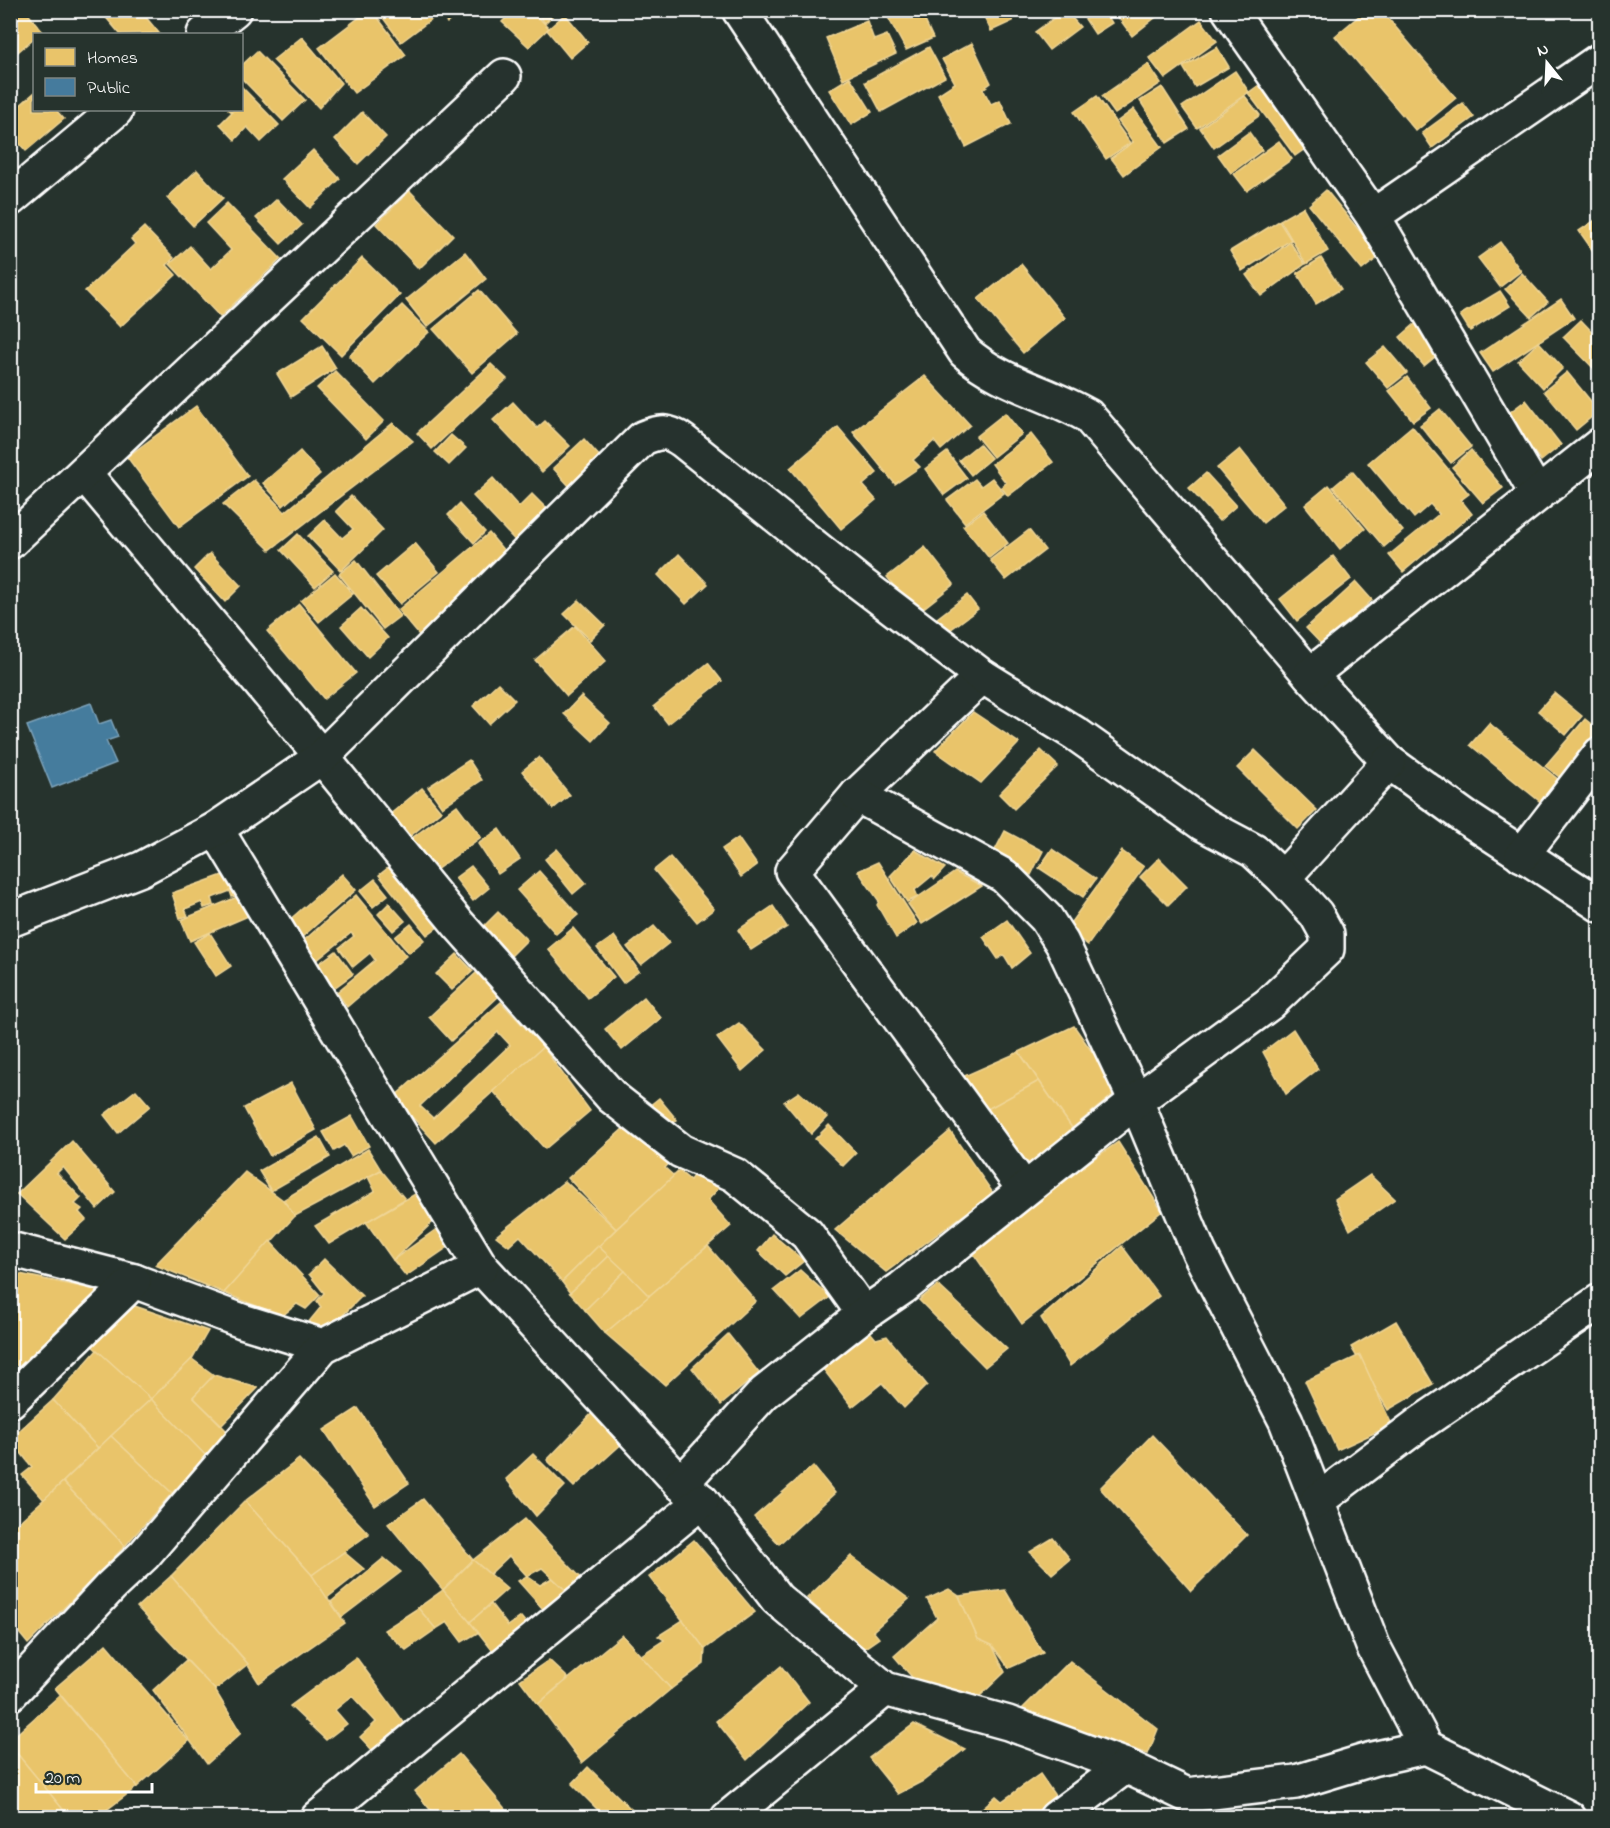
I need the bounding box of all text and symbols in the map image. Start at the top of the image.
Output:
legend [33,33,243,111]
north arrow [1517,33,1577,93]
text: N [1534,37,1552,64]
text: Homes [87,46,138,72]
text: Public [87,76,130,102]
scale bar [36,1756,152,1794]
text: 20 m [45,1766,80,1792]

